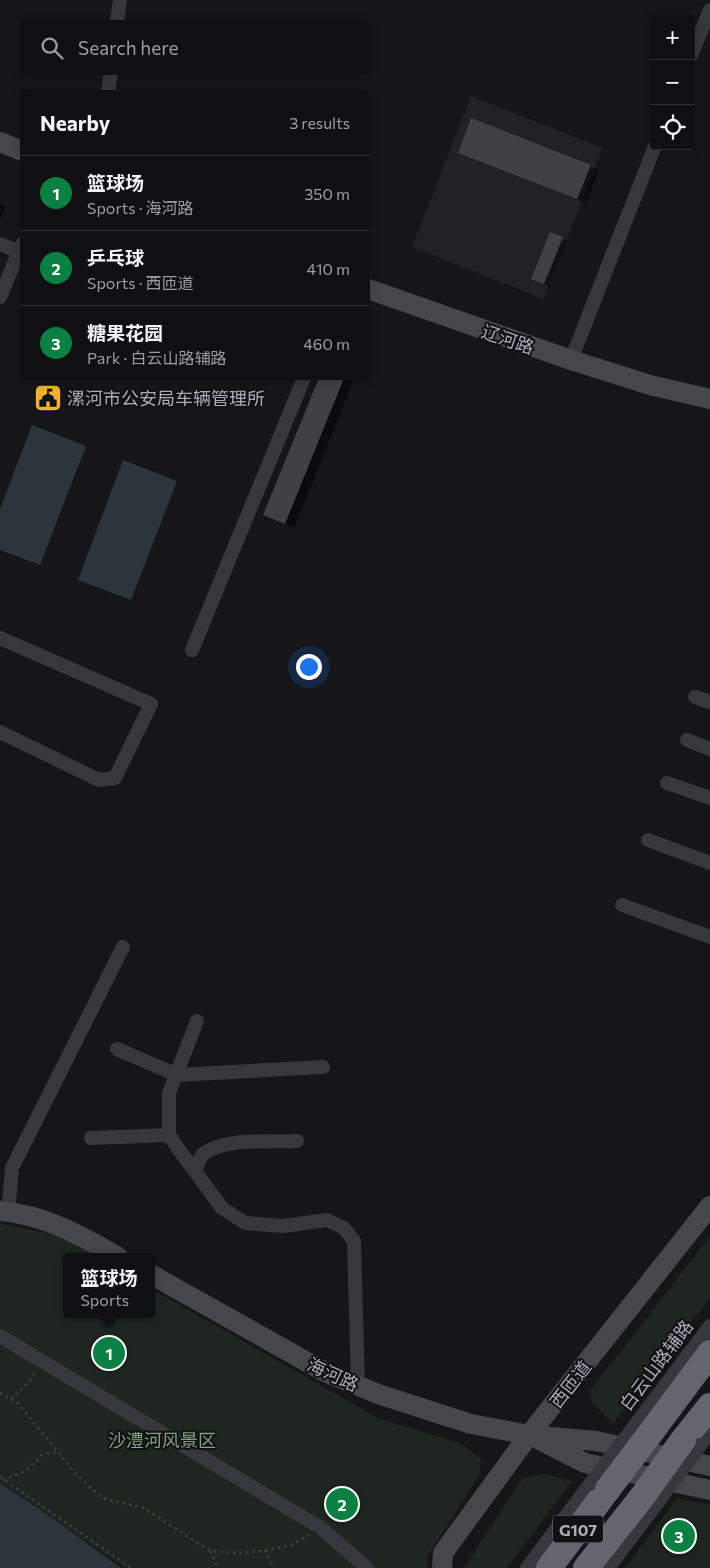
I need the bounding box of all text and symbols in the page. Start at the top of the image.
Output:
map controls [650,15,695,150]
button: + [650,15,695,60]
search box [20,20,370,75]
icon: search [38,34,66,62]
text: Search here [78,36,178,59]
button: − [650,60,695,105]
button: locate [650,105,695,150]
text: Nearby [40,110,110,135]
text: 3 results [289,113,350,132]
text: 篮球场 [87,171,144,194]
text: 1 [52,184,60,203]
text: 350 m [304,184,350,203]
text: Sports · 海河路 [87,198,194,217]
text: 乒乓球 [87,246,144,269]
text: 2 [51,259,61,278]
text: 410 m [307,259,350,278]
text: Sports · 西匝道 [87,273,194,292]
street label: 辽河路 [479,320,537,358]
text: 糖果花园 [87,321,163,344]
text: 3 [51,334,61,353]
text: 460 m [303,334,350,353]
text: Park · 白云山路辅路 [87,348,226,367]
public building icon: 漯河市公安局车辆管理所 [33,383,63,413]
place label: 漯河市公安局车辆管理所 [67,387,265,409]
your location [296,654,322,680]
popup [63,1253,155,1318]
text: 篮球场 [80,1266,138,1289]
text: Sports [80,1290,129,1309]
street label: 白云山路辅路 [615,1315,697,1415]
pin: 1 [93,1334,125,1372]
street label: 海河路 [304,1353,362,1395]
street label: 西匝道 [545,1356,595,1412]
park label: 沙澧河风景区 [108,1429,216,1451]
pin: 2 [326,1485,358,1523]
road number: G107 [553,1516,603,1542]
pin: 3 [663,1517,695,1555]

